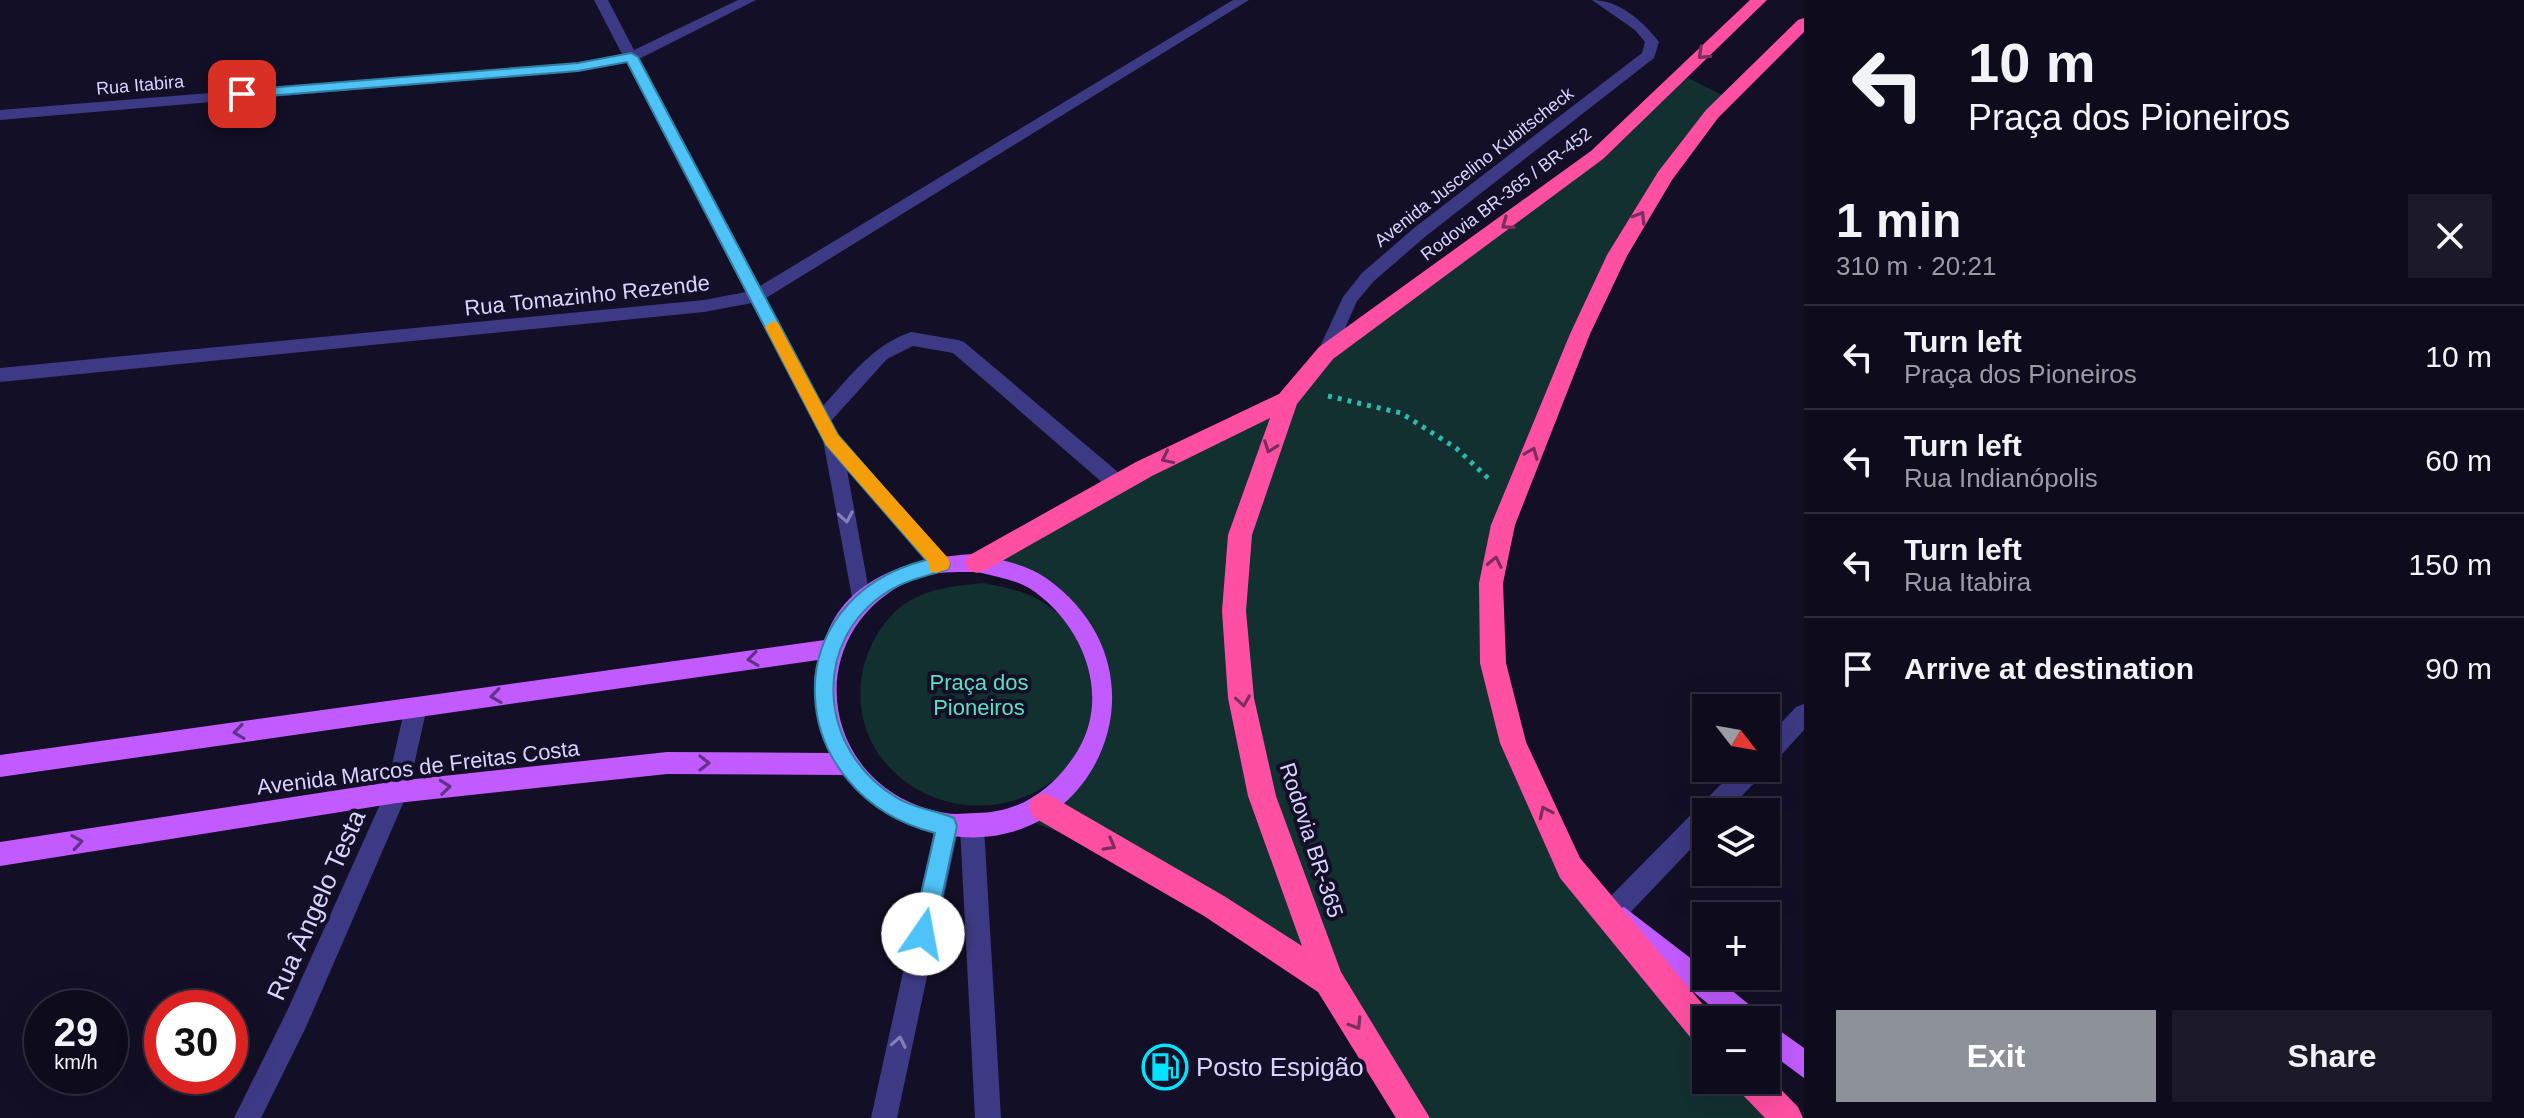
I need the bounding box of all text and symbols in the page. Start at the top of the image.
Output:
text: 10 m [1968,31,2096,94]
icon: left [1836,32,1940,136]
one-way arrow [1697,44,1712,58]
pin [208,60,276,128]
street label: Rua Itabira [95,71,186,99]
icon: arrive [220,72,264,116]
street label: Avenida Juscelino Kubitscheck [1371,83,1578,251]
text: Praça dos Pioneiros [1968,97,2290,138]
street label: Rodovia BR-365 / BR-452 [1417,123,1595,265]
text: 1 min [1836,194,1961,247]
button: close [2408,194,2492,278]
one-way arrow [1630,211,1646,226]
one-way arrow [1501,214,1515,228]
text: 310 m · 20:21 [1836,251,1996,281]
street label: Rua Tomazinho Rezende [463,270,711,321]
text: Turn left [1904,325,2022,358]
icon: left [1836,335,1880,379]
text: 10 m [2425,340,2492,373]
text: Praça dos Pioneiros [1904,359,2137,389]
text: Turn left [1904,429,2022,462]
one-way arrow [1263,439,1280,453]
icon: left [1836,439,1880,483]
text: 60 m [2425,444,2492,477]
one-way arrow [1523,447,1539,461]
one-way arrow [1160,449,1175,464]
text: Rua Indianópolis [1904,463,2098,493]
one-way arrow [836,510,853,524]
text: Turn left [1904,533,2022,566]
icon: left [1836,543,1880,587]
text: 150 m [2409,548,2492,581]
one-way arrow [1486,556,1503,569]
text: Rua Itabira [1904,567,2031,597]
icon: arrive [1836,647,1880,691]
one-way arrow [747,650,760,667]
text: Arrive at destination [1904,652,2194,685]
text: 90 m [2425,652,2492,685]
park label: Praça dos Pioneiros [929,670,1029,720]
one-way arrow [489,687,503,704]
one-way arrow [1234,694,1251,708]
north arrow [1692,694,1780,782]
map controls [1692,694,1780,1094]
one-way arrow [232,723,245,740]
street label: Avenida Marcos de Freitas Costa [255,735,582,800]
one-way arrow [698,754,711,772]
street label: Rodovia BR-365 [1275,760,1348,921]
one-way arrow [439,778,452,795]
button: layers [1692,798,1780,886]
street label: Rua Ângelo Testa [261,805,372,1005]
one-way arrow [1539,806,1555,820]
one-way arrow [70,834,84,851]
one-way arrow [1102,835,1116,851]
position arrow [881,892,965,976]
button: + [1692,902,1780,990]
speed limit sign: 30 [144,990,248,1094]
button: − [1692,1006,1780,1094]
text: 29 [54,1010,98,1054]
button: Exit [1836,1010,2156,1102]
button: Share [2172,1010,2492,1102]
one-way arrow [1346,1015,1361,1030]
one-way arrow [890,1035,907,1049]
fuel station icon: Posto Espigão [1141,1043,1189,1091]
text: km/h [54,1051,98,1073]
place label: Posto Espigão [1196,1052,1364,1082]

